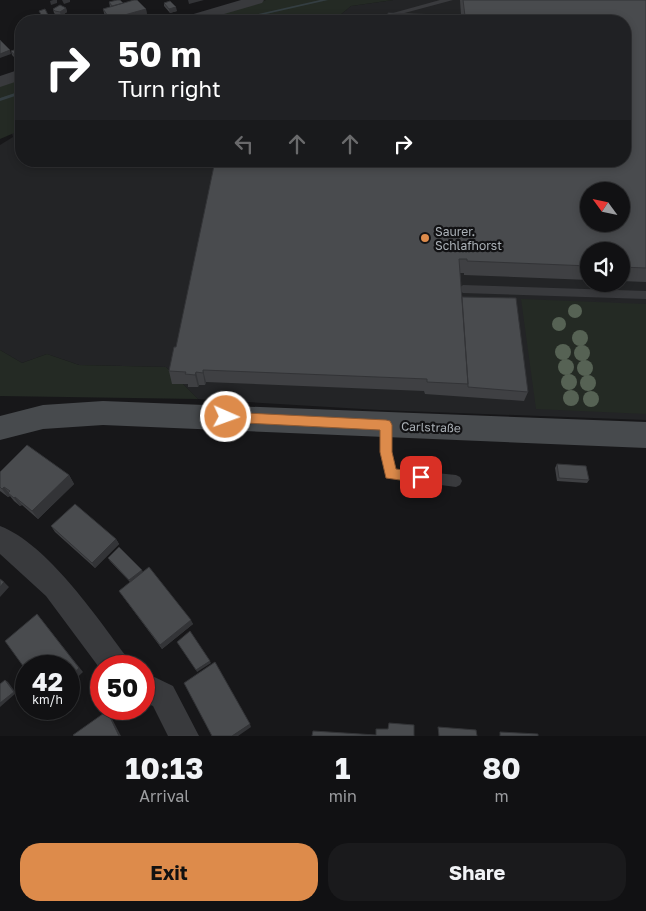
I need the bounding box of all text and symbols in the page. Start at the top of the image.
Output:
text: 50 m [118,33,201,75]
icon: right [35,35,100,100]
text: Turn right [118,75,221,102]
icon: left [230,130,258,158]
icon: ahead [283,130,311,158]
icon: ahead [336,130,364,158]
icon: right [389,130,417,158]
north arrow [580,182,630,232]
map controls [580,182,630,292]
place label: Saurer. Schlafhorst [435,224,502,253]
marker: Saurer. Schlafhorst [419,232,431,244]
button: sound [580,242,630,292]
position arrow [199,390,251,442]
street label: Carlstraße [401,418,461,436]
pin [400,456,442,498]
icon: arrive [407,463,435,491]
speed limit sign: 50 [90,655,155,720]
text: 42 [32,666,63,697]
text: km/h [32,692,63,707]
text: 10:13 [125,750,203,786]
text: 1 [335,750,351,786]
text: 80 [482,750,521,786]
text: Arrival [139,786,189,806]
text: min [329,786,357,806]
text: m [494,786,509,806]
button: Exit [20,843,318,901]
button: Share [328,843,626,901]

